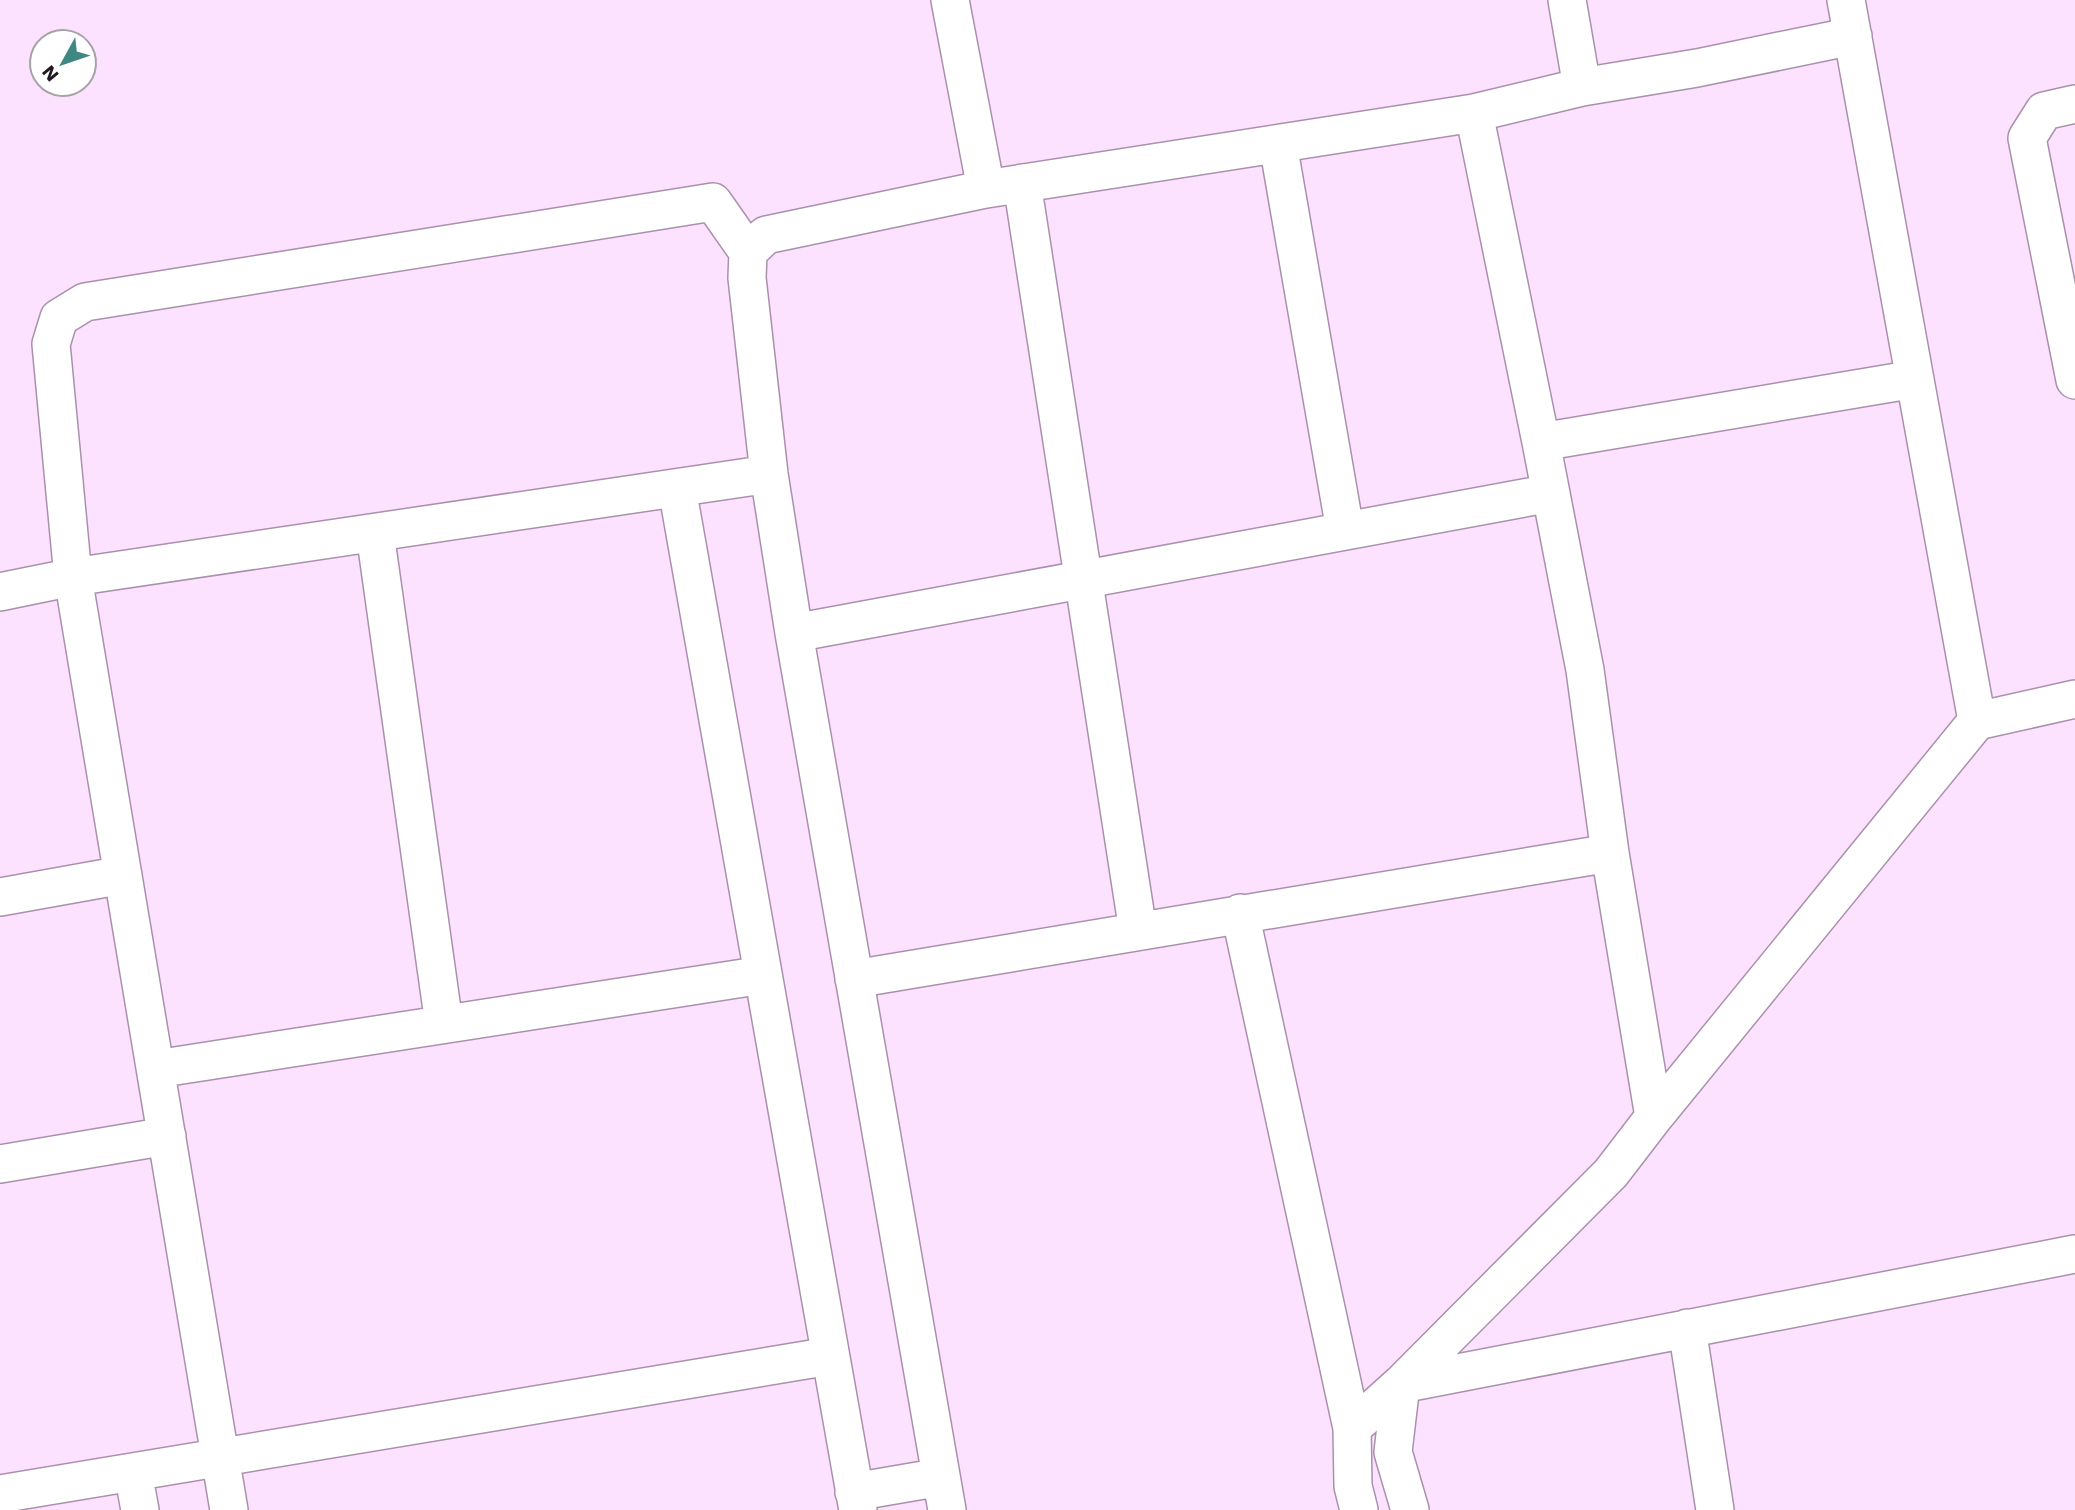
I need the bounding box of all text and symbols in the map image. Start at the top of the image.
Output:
north arrow [28,28,98,98]
text: N [37,61,64,86]

